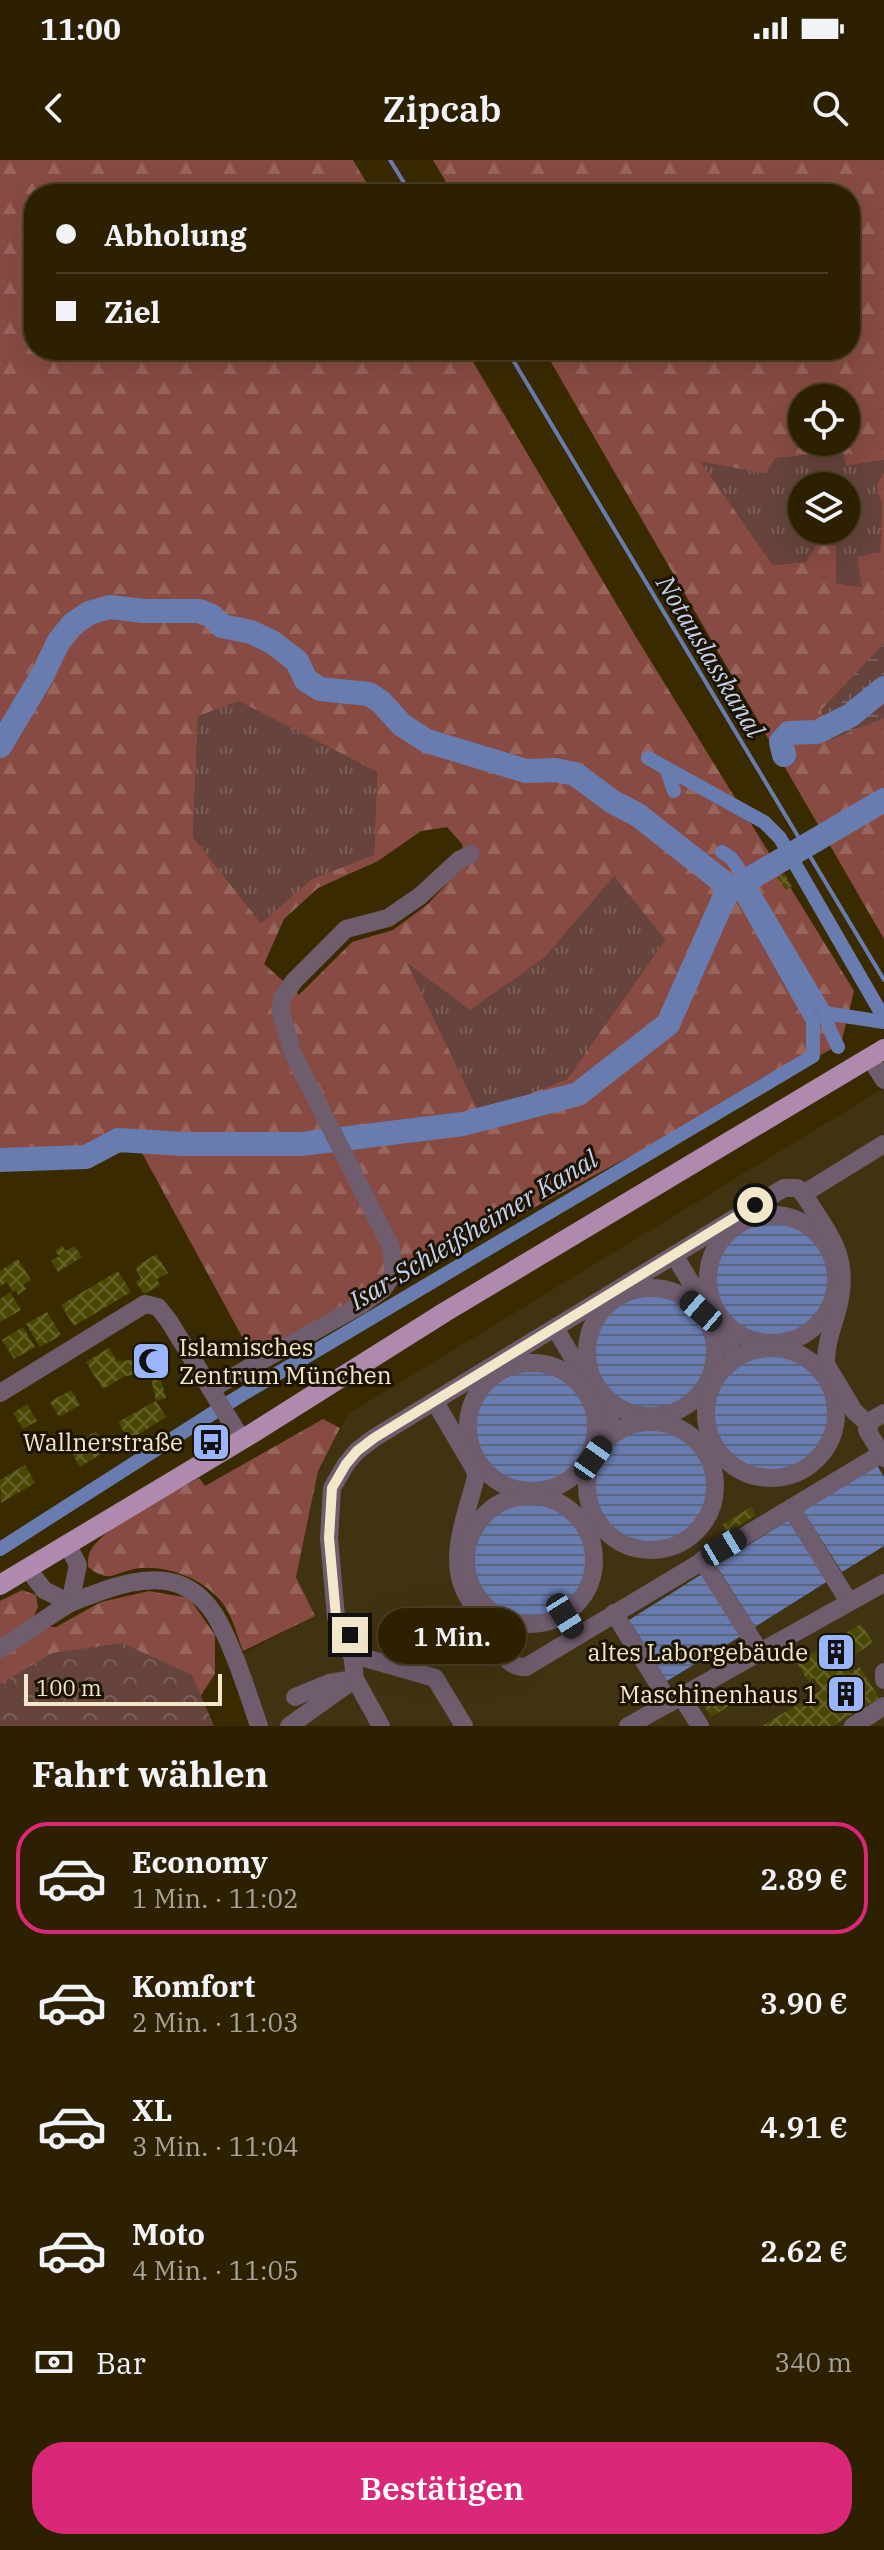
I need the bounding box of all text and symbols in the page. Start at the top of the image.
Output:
text: 11:00 [40,9,121,48]
text: Zipcab [382,85,502,132]
icon: back [32,86,76,130]
icon: search [808,86,852,130]
text: Abholung [104,215,247,254]
text: Ziel [104,292,160,331]
map controls [788,384,860,544]
button: locate [788,384,860,456]
button: layers [788,472,860,544]
water label: Notauslasskanal [649,568,773,744]
water label: Isar-Schleißheimer Kanal [342,1141,604,1317]
route start [737,1187,773,1223]
car [675,1286,727,1336]
place label: Islamisches Zentrum München [179,1331,392,1391]
mosque icon: Islamisches Zentrum München [130,1340,172,1382]
bus stop icon: Wallnerstraße [190,1421,232,1463]
place label: Wallnerstraße [23,1426,183,1458]
car [569,1431,617,1485]
car [697,1524,751,1570]
car [542,1589,588,1643]
callout: 1 Min. [378,1607,526,1663]
route end [332,1617,368,1653]
text: 1 Min. [413,1619,491,1653]
building icon: altes Laborgebäude [815,1631,857,1673]
place label: altes Laborgebäude [588,1636,808,1668]
scale bar [24,1670,222,1706]
text: 100 m [36,1673,102,1702]
building icon: Maschinenhaus 1 [825,1673,867,1715]
place label: Maschinenhaus 1 [619,1678,818,1710]
text: Fahrt wählen [32,1750,268,1797]
icon: car [36,1842,108,1914]
text: Economy [132,1842,268,1881]
text: 2.89 € [760,1859,848,1898]
text: 1 Min. · 11:02 [132,1881,299,1915]
icon: car [36,1966,108,2038]
text: Komfort [132,1966,255,2005]
text: 3.90 € [760,1983,848,2022]
text: 2 Min. · 11:03 [132,2005,299,2039]
icon: car [36,2090,108,2162]
text: XL [132,2090,172,2129]
text: 4.91 € [760,2107,848,2146]
text: 3 Min. · 11:04 [132,2129,299,2163]
icon: car [36,2214,108,2286]
text: Moto [132,2214,205,2253]
text: 2.62 € [760,2231,848,2270]
text: 4 Min. · 11:05 [132,2253,299,2287]
icon: cash [32,2340,76,2384]
text: Bar [96,2343,146,2382]
text: 340 m [774,2345,852,2379]
button: Bestätigen [32,2442,852,2534]

